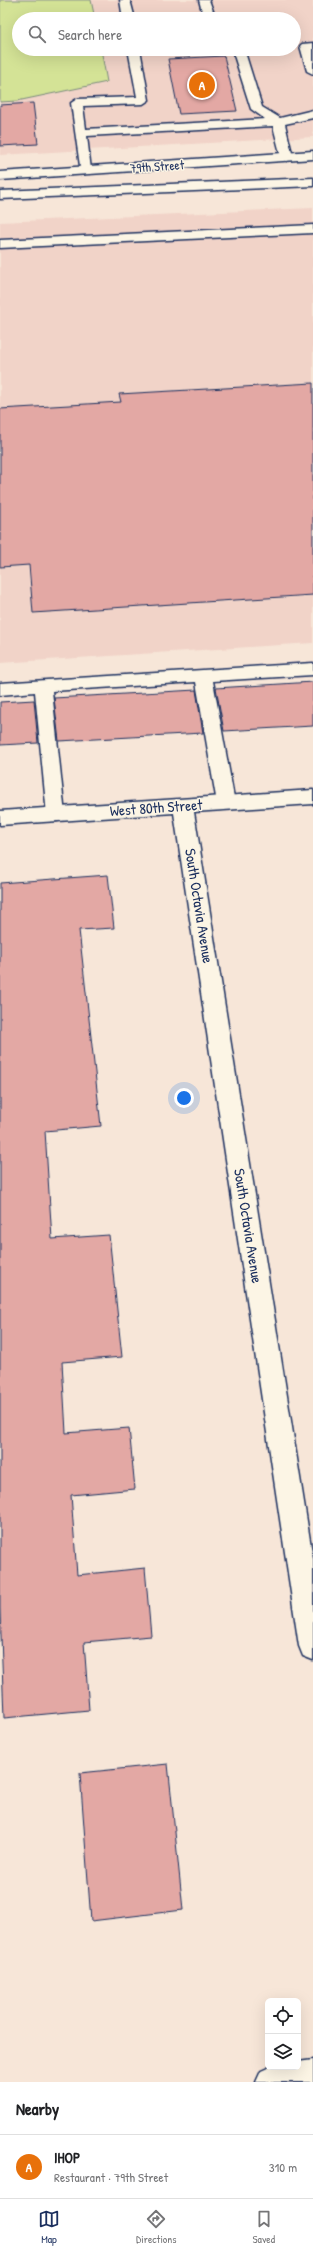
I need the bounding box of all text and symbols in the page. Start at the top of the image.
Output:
search box [12,12,301,56]
icon: search [26,23,48,45]
text: Search here [58,24,122,45]
pin: A [189,70,215,100]
street label: 79th Street [129,155,185,177]
street label: West 80th Street [109,794,204,821]
street label: South Octavia Avenue [180,847,219,965]
your location [174,1088,194,1108]
street label: South Octavia Avenue [229,1167,268,1285]
map controls [265,1998,301,2070]
button: locate [265,1998,301,2034]
button: layers [265,2034,301,2070]
text: Nearby [16,2097,59,2120]
text: IHOP [54,2147,80,2168]
text: A [26,2158,32,2176]
text: 310 m [269,2158,297,2176]
text: Restaurant · 79th Street [54,2168,168,2186]
tab: Map [38,2208,60,2246]
tab: Directions [136,2208,177,2246]
tab: Saved [253,2208,275,2246]

